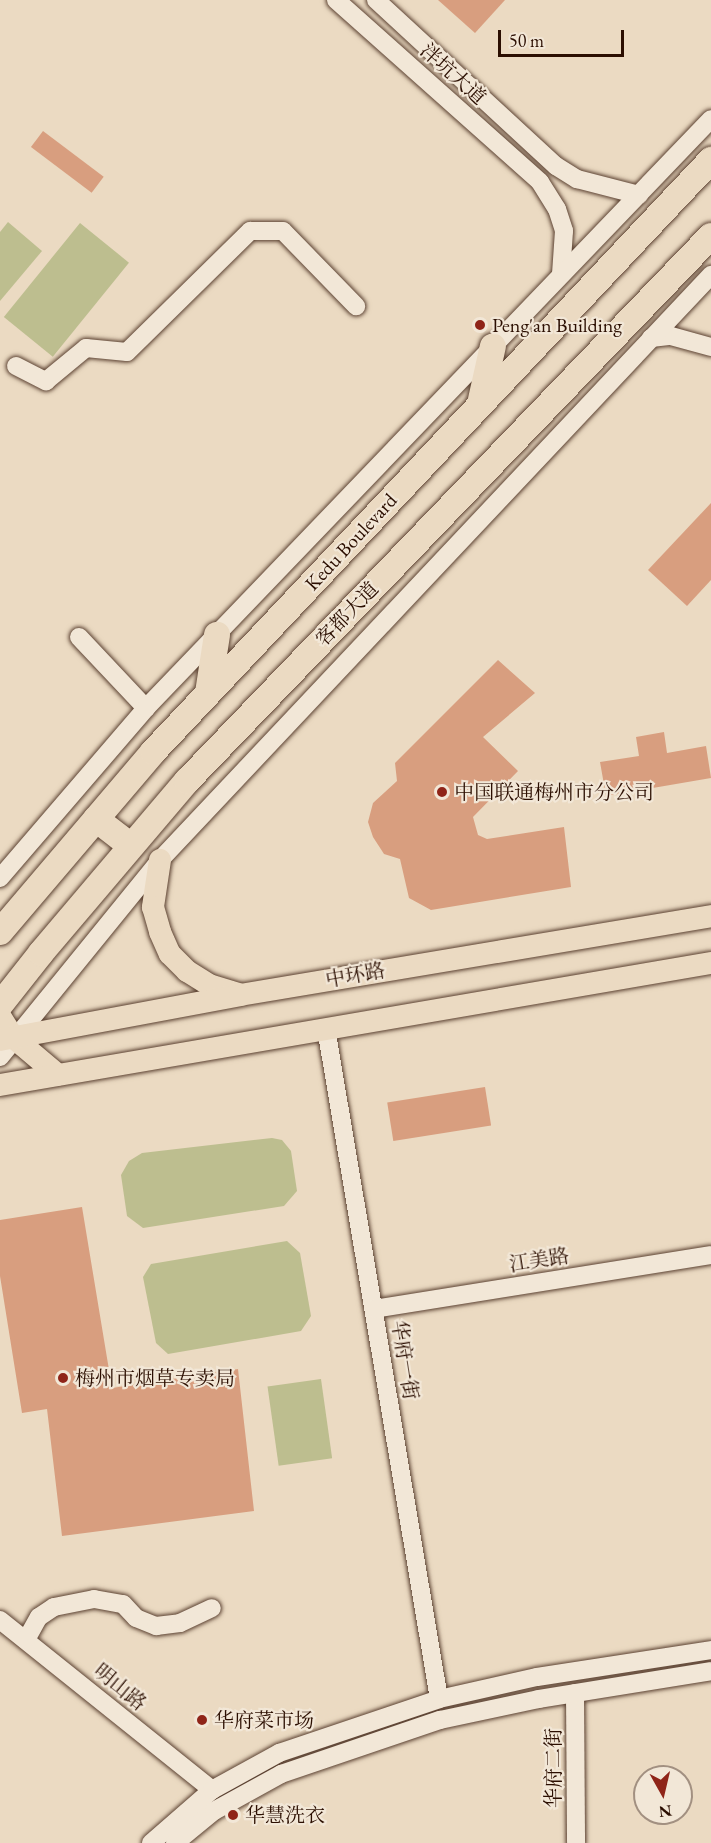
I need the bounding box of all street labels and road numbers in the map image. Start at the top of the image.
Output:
street label: 泮坑大道 [415,38,491,110]
street label: Kedu Boulevard [300,489,402,595]
street label: 客都大道 [311,577,383,651]
street label: 中环路 [323,958,387,992]
street label: 江美路 [507,1243,571,1277]
street label: 华府一街 [387,1319,423,1401]
street label: 明山路 [89,1659,151,1715]
street label: 华府二街 [541,1728,565,1808]

